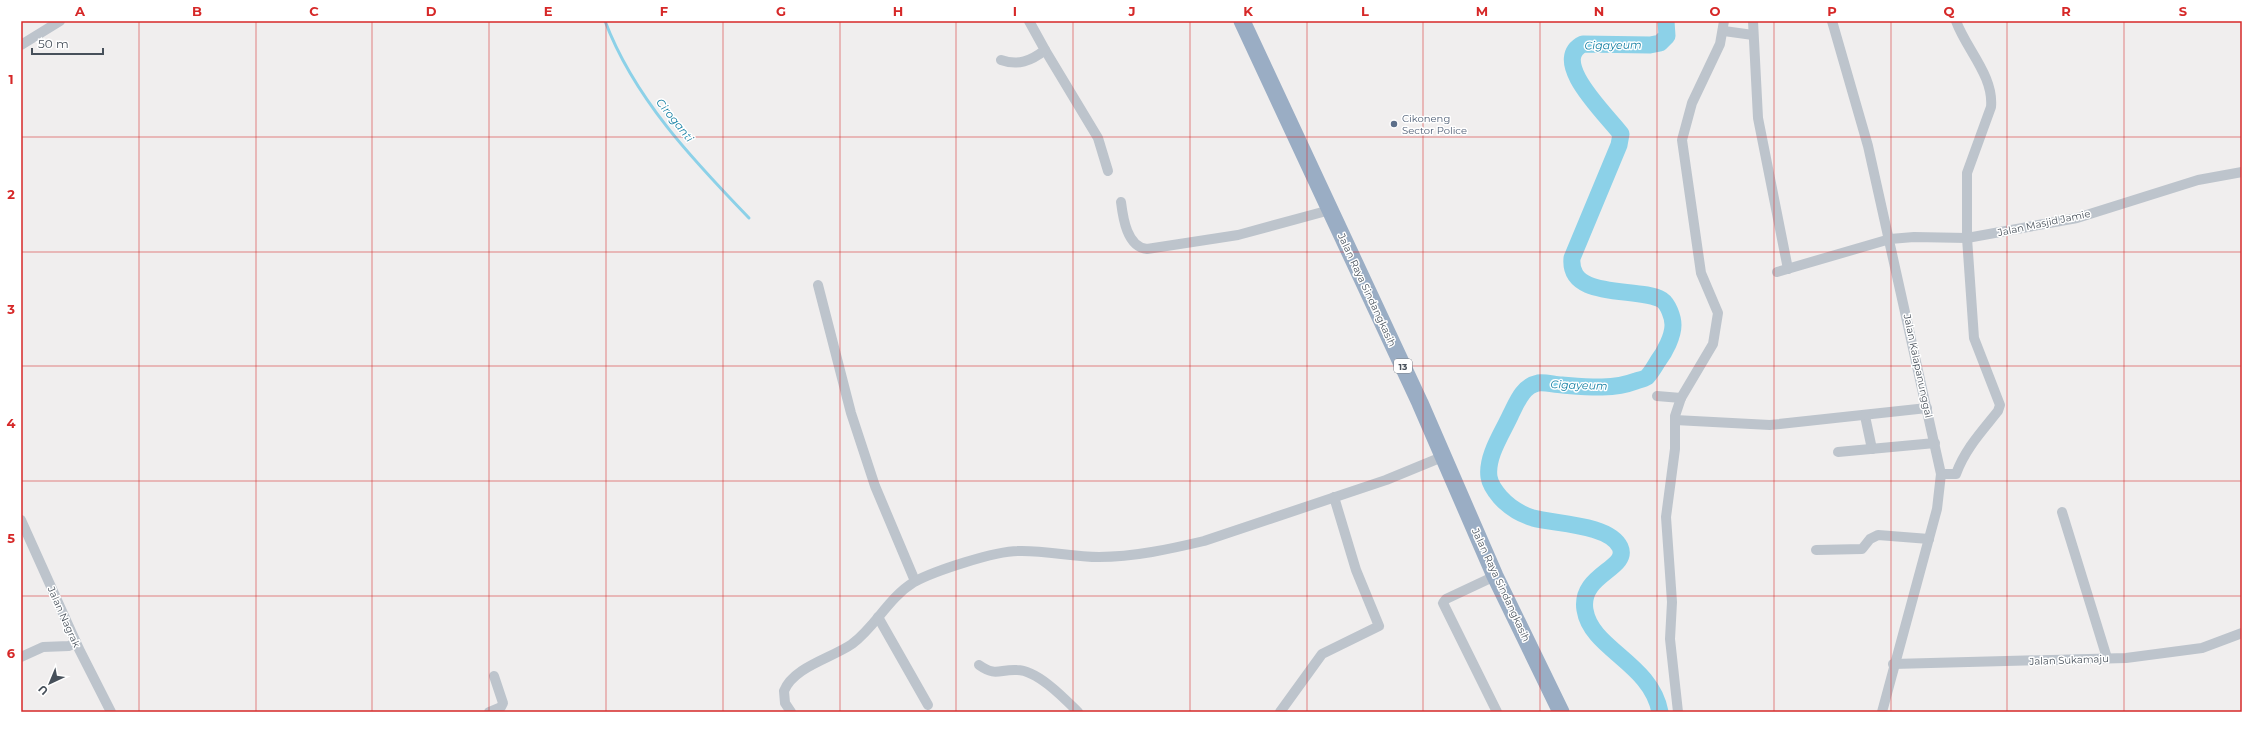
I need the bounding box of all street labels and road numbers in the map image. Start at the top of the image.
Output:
street label: Jalan Masjid Jamie [1996,207,2091,239]
street label: Jalan Raya Sindangkasih [1335,230,1399,349]
street label: Jalan Kalapanunggal [1900,312,1935,419]
road number: 13 [1394,359,1412,373]
street label: Jalan Raya Sindangkasih [1469,525,1533,644]
street label: Jalan Nagrak [44,584,83,649]
street label: Jalan Sukamaju [2028,652,2109,668]

